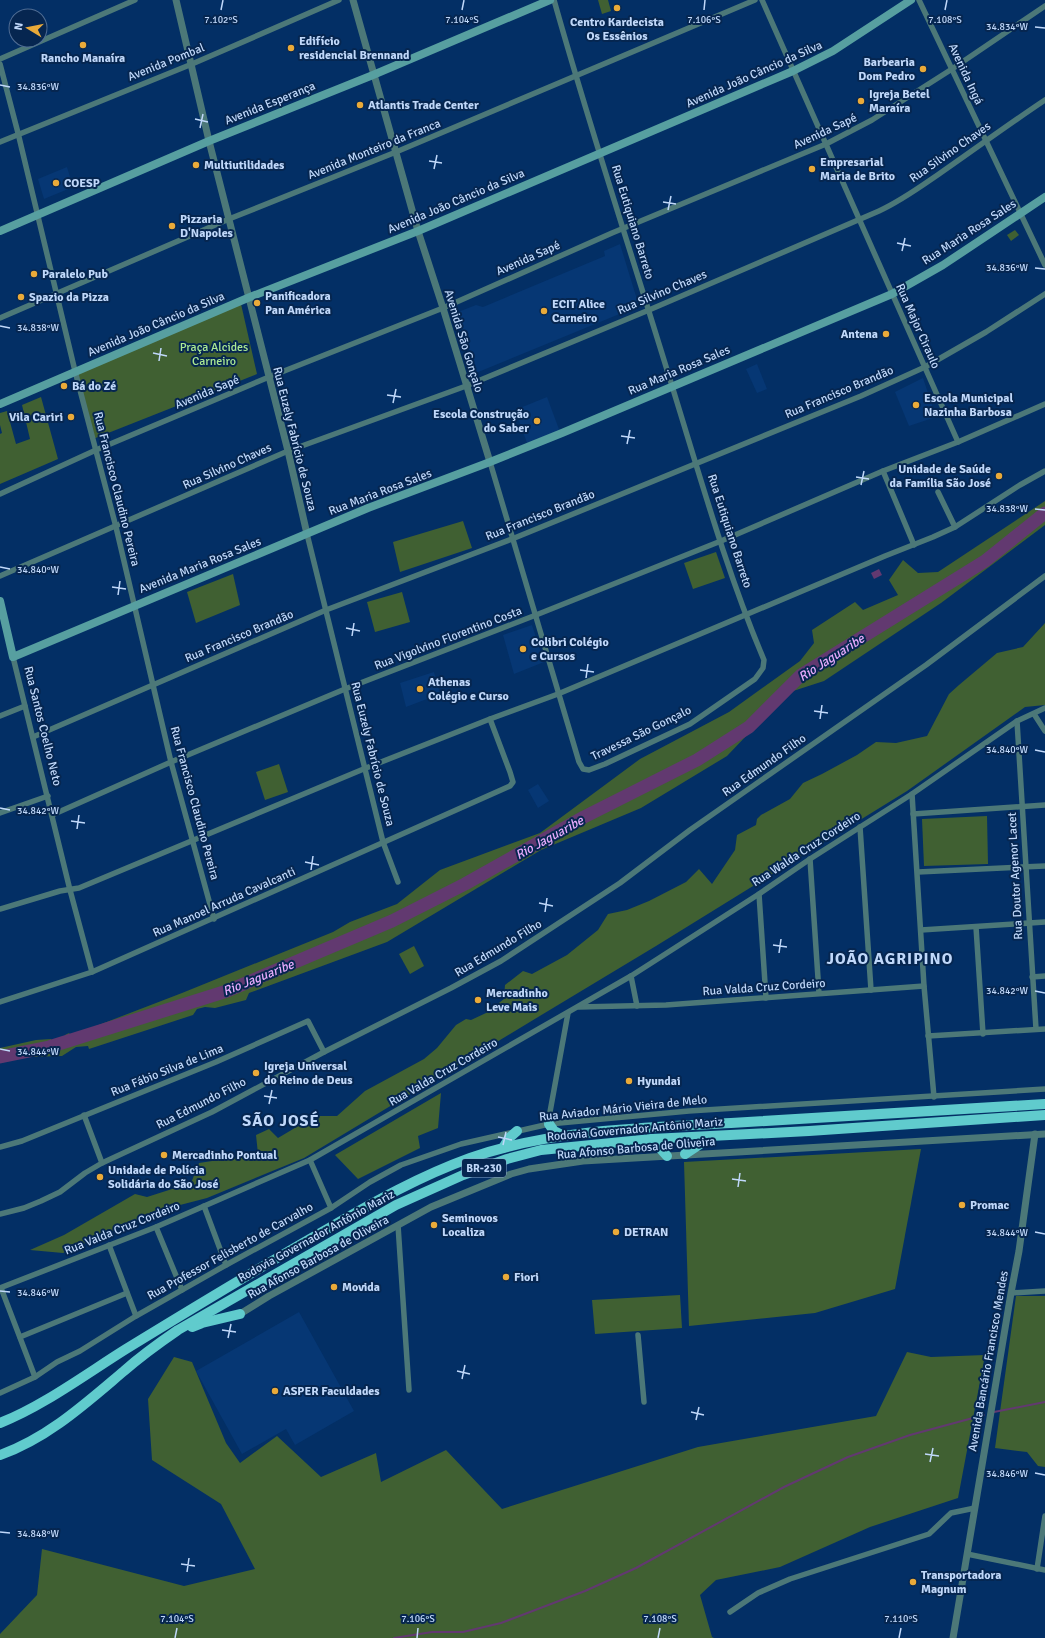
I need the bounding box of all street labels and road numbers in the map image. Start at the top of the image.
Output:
street label: Avenida João Câncio da Silva [684,38,825,111]
street label: Avenida Pombal [126,40,207,85]
street label: Avenida Ingá [945,41,986,107]
street label: Avenida Esperança [223,78,318,128]
street label: Avenida Sapé [791,110,859,153]
street label: Avenida Monteiro da Franca [306,116,443,183]
street label: Rua Silvino Chaves [907,119,994,186]
street label: Rua Eutiquiano Barreto [608,163,657,281]
street label: Avenida João Câncio da Silva [385,166,527,237]
street label: Rua Maria Rosa Sales [919,196,1019,268]
street label: Avenida Sapé [494,238,563,279]
street label: Rua Silvino Chaves [615,267,709,318]
street label: Rua Major Ciraulo [892,281,943,371]
street label: Avenida São Gonçalo [441,288,486,394]
street label: Avenida João Câncio da Silva [85,289,227,360]
street label: Rua Maria Rosa Sales [626,342,732,399]
street label: Rua Francisco Brandão [783,363,896,422]
street label: Rua Euzely Fabrício de Souza [269,365,320,513]
street label: Avenida Sapé [173,372,242,413]
street label: Rua Francisco Claudino Pereira [90,410,143,568]
street label: Rua Silvino Chaves [180,440,274,493]
street label: Rua Maria Rosa Sales [326,466,434,519]
street label: Rua Eutiquiano Barreto [704,472,755,590]
street label: Rua Francisco Brandão [483,487,597,544]
street label: Avenida Maria Rosa Sales [137,534,263,597]
street label: Rua Vigolvino Florentino Costa [372,603,524,674]
street label: Rua Francisco Brandão [183,607,296,666]
street label: Rua Santos Coelho Neto [20,665,65,787]
street label: Rua Euzely Fabrício de Souza [347,680,398,828]
street label: Travessa São Gonçalo [589,703,694,764]
street label: Rua Francisco Claudino Pereira [167,725,222,882]
street label: Rua Edmundo Filho [719,731,809,800]
street label: Rua Walda Cruz Cordeiro [749,809,863,890]
street label: Rua Doutor Agenor Lacet [1005,812,1026,940]
street label: Rua Manoel Arruda Cavalcanti [151,864,298,941]
street label: Rua Edmundo Filho [452,917,545,980]
street label: Rua Valda Cruz Cordeiro [702,976,826,999]
street label: Rua Valda Cruz Cordeiro [386,1035,500,1110]
street label: Rua Fábio Silva de Lima [109,1041,226,1100]
street label: Rua Edmundo Filho [154,1074,249,1133]
street label: Rua Aviador Mário Vieira de Melo [538,1092,708,1125]
street label: Rodovia Governador Antônio Mariz [546,1114,724,1145]
street label: Rua Afonso Barbosa de Oliveira [556,1134,716,1163]
road number: BR-230 [462,1159,506,1177]
street label: Rodovia Governador Antônio Mariz [235,1187,397,1286]
street label: Rua Valda Cruz Cordeiro [62,1198,182,1259]
street label: Rua Professor Felisberto de Carvalho [145,1199,316,1303]
street label: Rua Afonso Barbosa de Oliveira [245,1212,391,1303]
street label: Avenida Bancário Francisco Mendes [965,1270,1012,1453]

